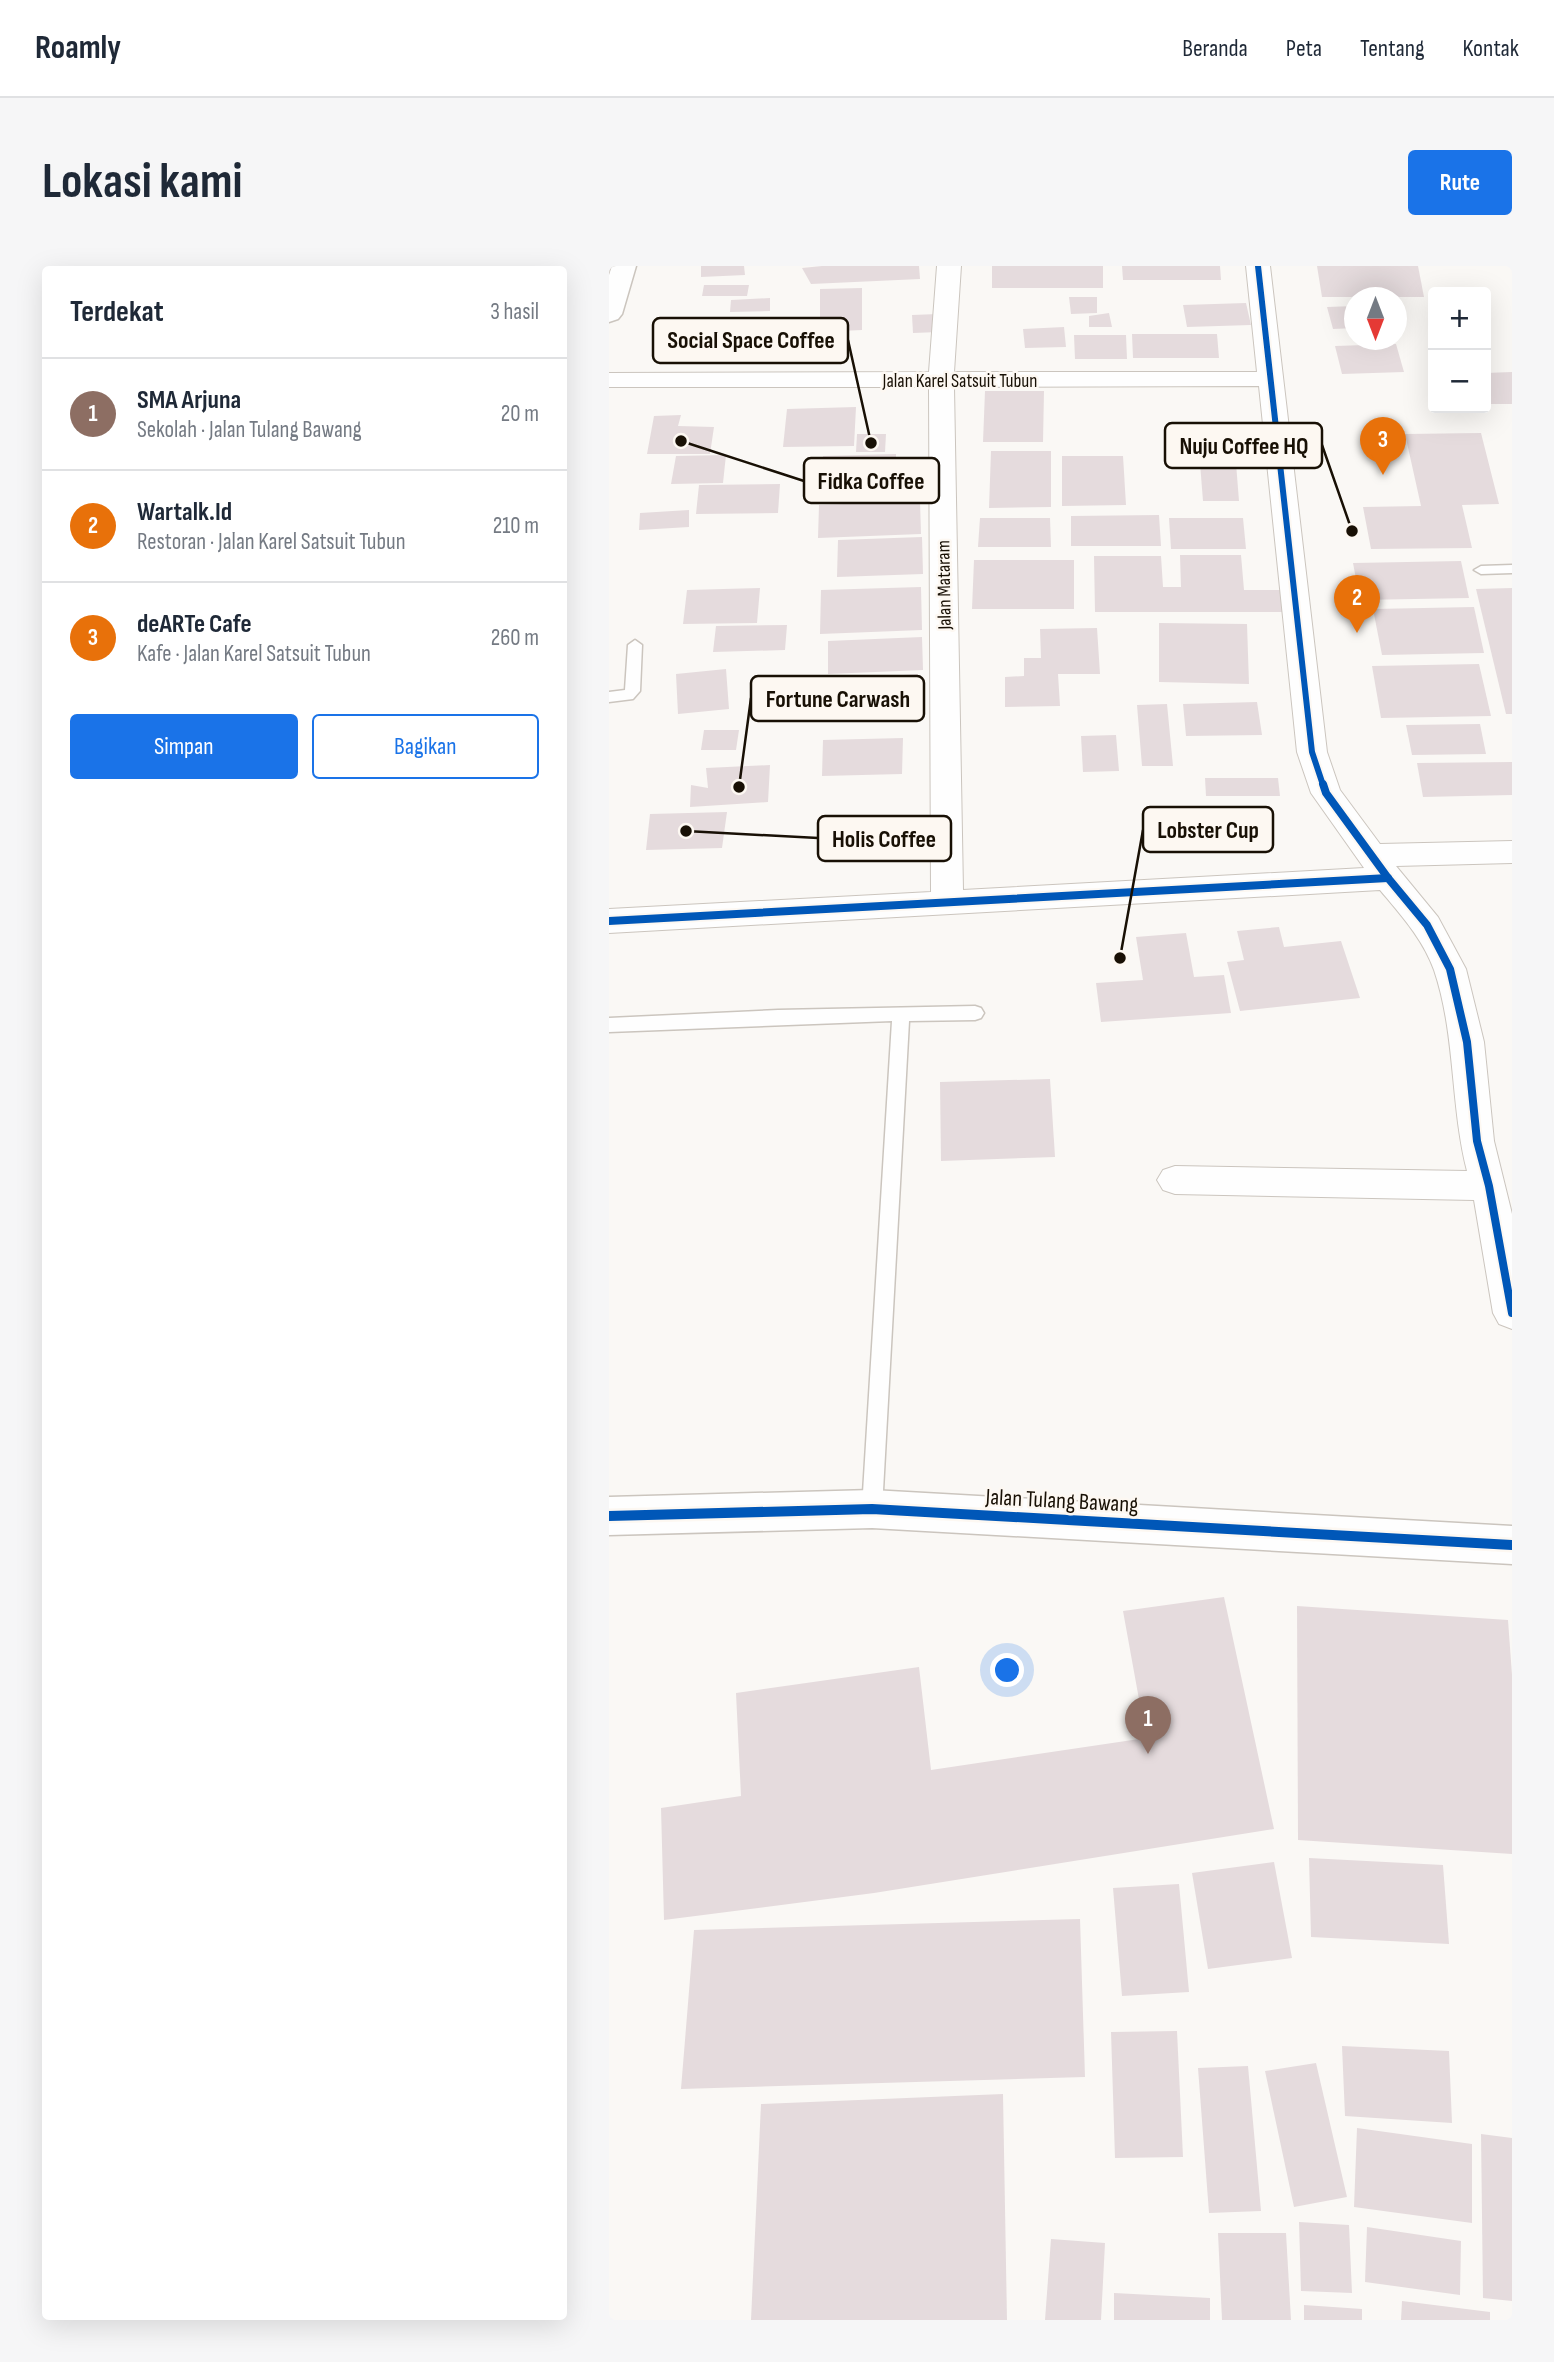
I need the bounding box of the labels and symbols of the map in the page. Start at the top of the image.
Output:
north arrow [1344,287,1407,350]
callout: Social Space Coffee [653,318,848,363]
text: Social Space Coffee [667,326,835,355]
street label: Jalan Karel Satsuit Tubun [882,370,1037,393]
pin: 3 [1360,417,1406,475]
callout: Nuju Coffee HQ [1165,423,1322,468]
text: Nuju Coffee HQ [1179,432,1309,461]
callout: Fidka Coffee [804,458,939,503]
text: Fidka Coffee [818,467,924,496]
street label: Jalan Mataram [932,540,957,631]
pin: 2 [1334,575,1380,633]
callout: Fortune Carwash [751,676,924,721]
text: Fortune Carwash [766,685,910,714]
callout: Lobster Cup [1143,807,1273,852]
callout: Holis Coffee [818,816,951,861]
text: Lobster Cup [1157,816,1259,845]
text: Holis Coffee [832,825,936,854]
street label: Jalan Tulang Bawang [984,1483,1139,1519]
your location [990,1653,1024,1687]
pin: 1 [1125,1696,1171,1754]

